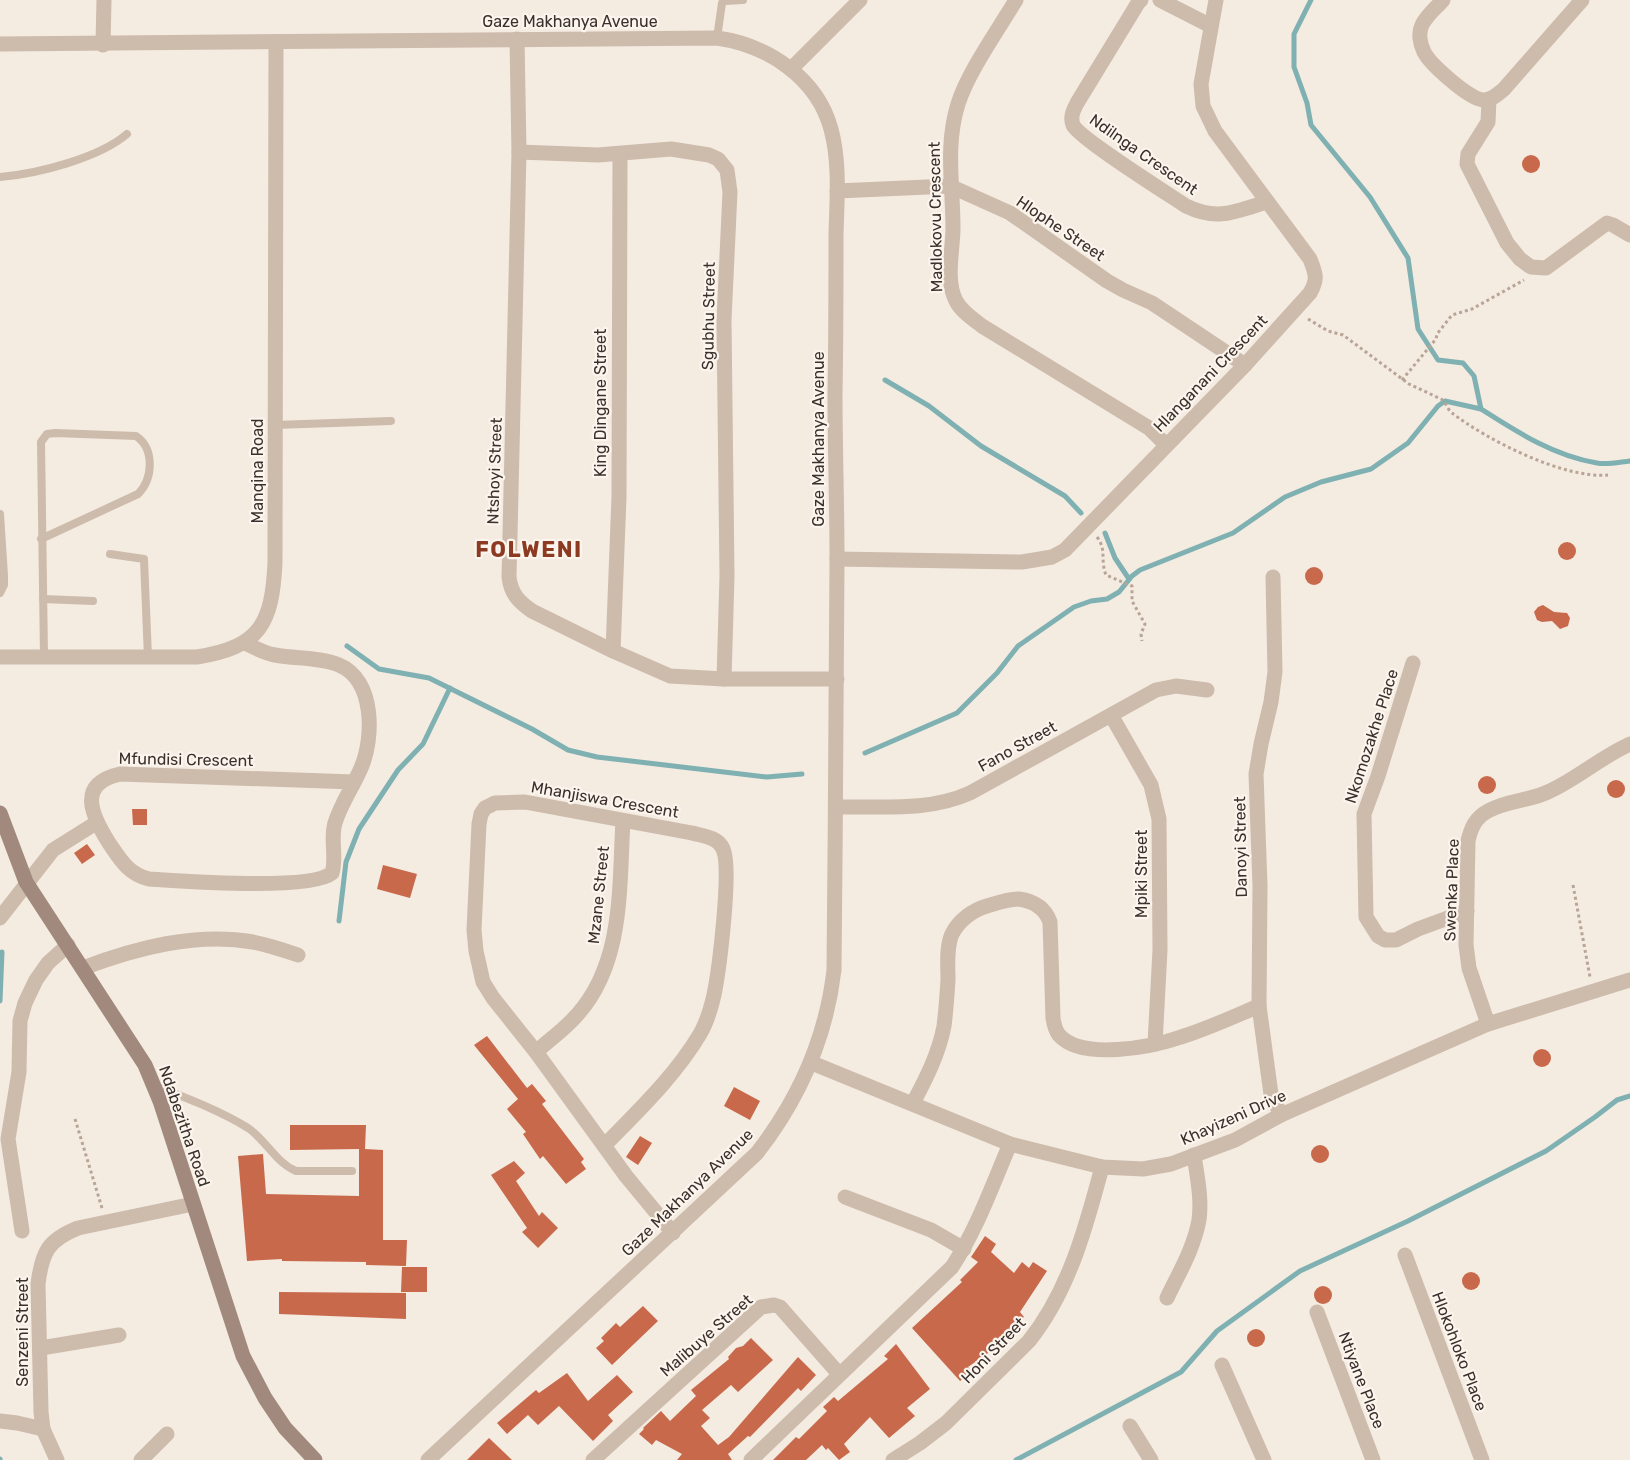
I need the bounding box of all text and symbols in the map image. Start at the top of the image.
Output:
street label: Gaze Makhanya Avenue [482,12,658,31]
street label: Ndilnga Crescent [1086,110,1201,199]
street label: Madlokovu Crescent [925,142,946,292]
street label: Hlophe Street [1013,192,1109,265]
street label: Sgubhu Street [698,262,719,370]
street label: Hlanganani Crescent [1149,311,1271,436]
street label: King Dingane Street [591,329,610,477]
street label: Gaze Makhanya Avenue [809,351,828,527]
street label: Ntshoyi Street [483,417,506,525]
street label: Manqina Road [248,418,267,524]
district label: FOLWENI [475,536,583,563]
street label: Nkomozakhe Place [1341,667,1402,806]
street label: Fano Street [975,717,1060,776]
street label: Mfundisi Crescent [118,749,254,770]
street label: Mhanjiswa Crescent [530,777,680,822]
street label: Danoyi Street [1230,796,1251,898]
street label: Mpiki Street [1132,830,1151,918]
street label: Swenka Place [1440,838,1463,942]
street label: Mzane Street [584,845,613,945]
street label: Ndabezitha Road [155,1063,214,1189]
street label: Khayizeni Drive [1177,1086,1289,1149]
street label: Gaze Makhanya Avenue [618,1125,757,1260]
street label: Senzeni Street [13,1277,32,1387]
street label: Hlokohloko Place [1428,1289,1491,1413]
street label: Malibuye Street [656,1290,756,1381]
street label: Honi Street [957,1313,1029,1387]
street label: Ntiyane Place [1334,1329,1389,1431]

